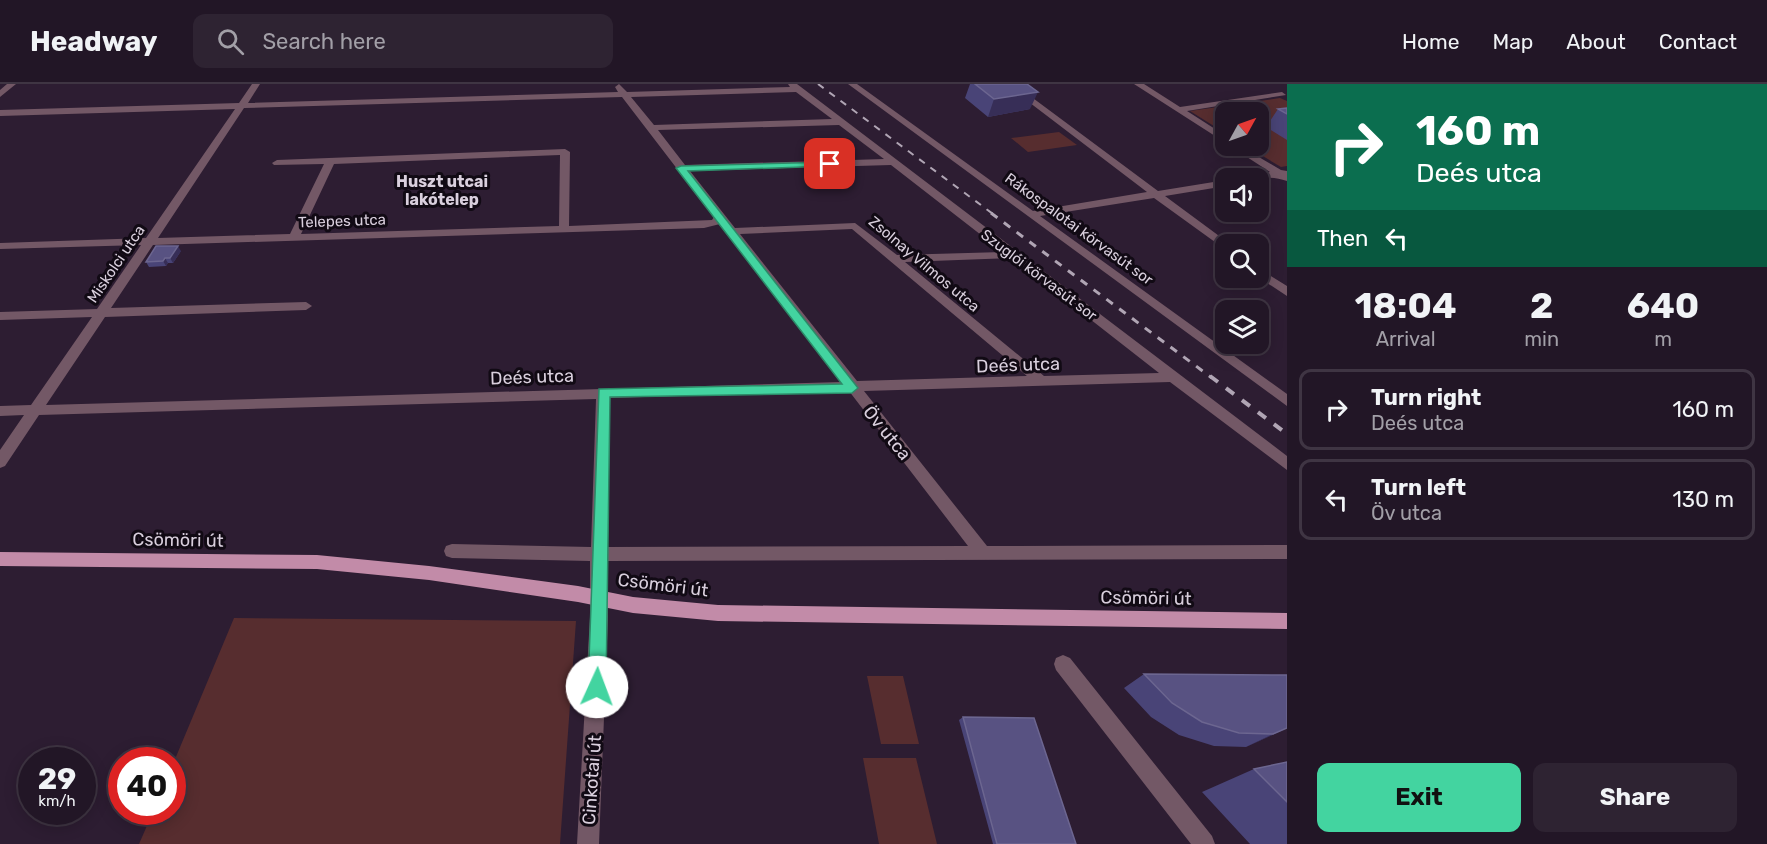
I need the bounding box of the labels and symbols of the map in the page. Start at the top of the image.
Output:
north arrow [1215,102,1269,156]
pin [804,138,855,189]
street label: Rákospalotai körvasút sor [1001,169,1157,289]
district label: Huszt utcai lakótelep [396,172,488,209]
street label: Telepes utca [298,210,386,232]
street label: Zsolnay Vilmos utca [865,212,983,316]
street label: Miskolci utca [83,222,149,306]
street label: Szuglói körvasút sor [977,225,1101,325]
street label: Deés utca [976,353,1060,377]
street label: Deés utca [490,365,574,389]
street label: Öv utca [858,401,916,465]
street label: Csömöri út [132,528,224,552]
street label: Csömöri út [616,569,710,601]
street label: Csömöri út [1100,586,1192,610]
position arrow [565,655,629,719]
street label: Cinkotai út [578,734,606,826]
speed limit sign: 40 [108,747,186,825]

